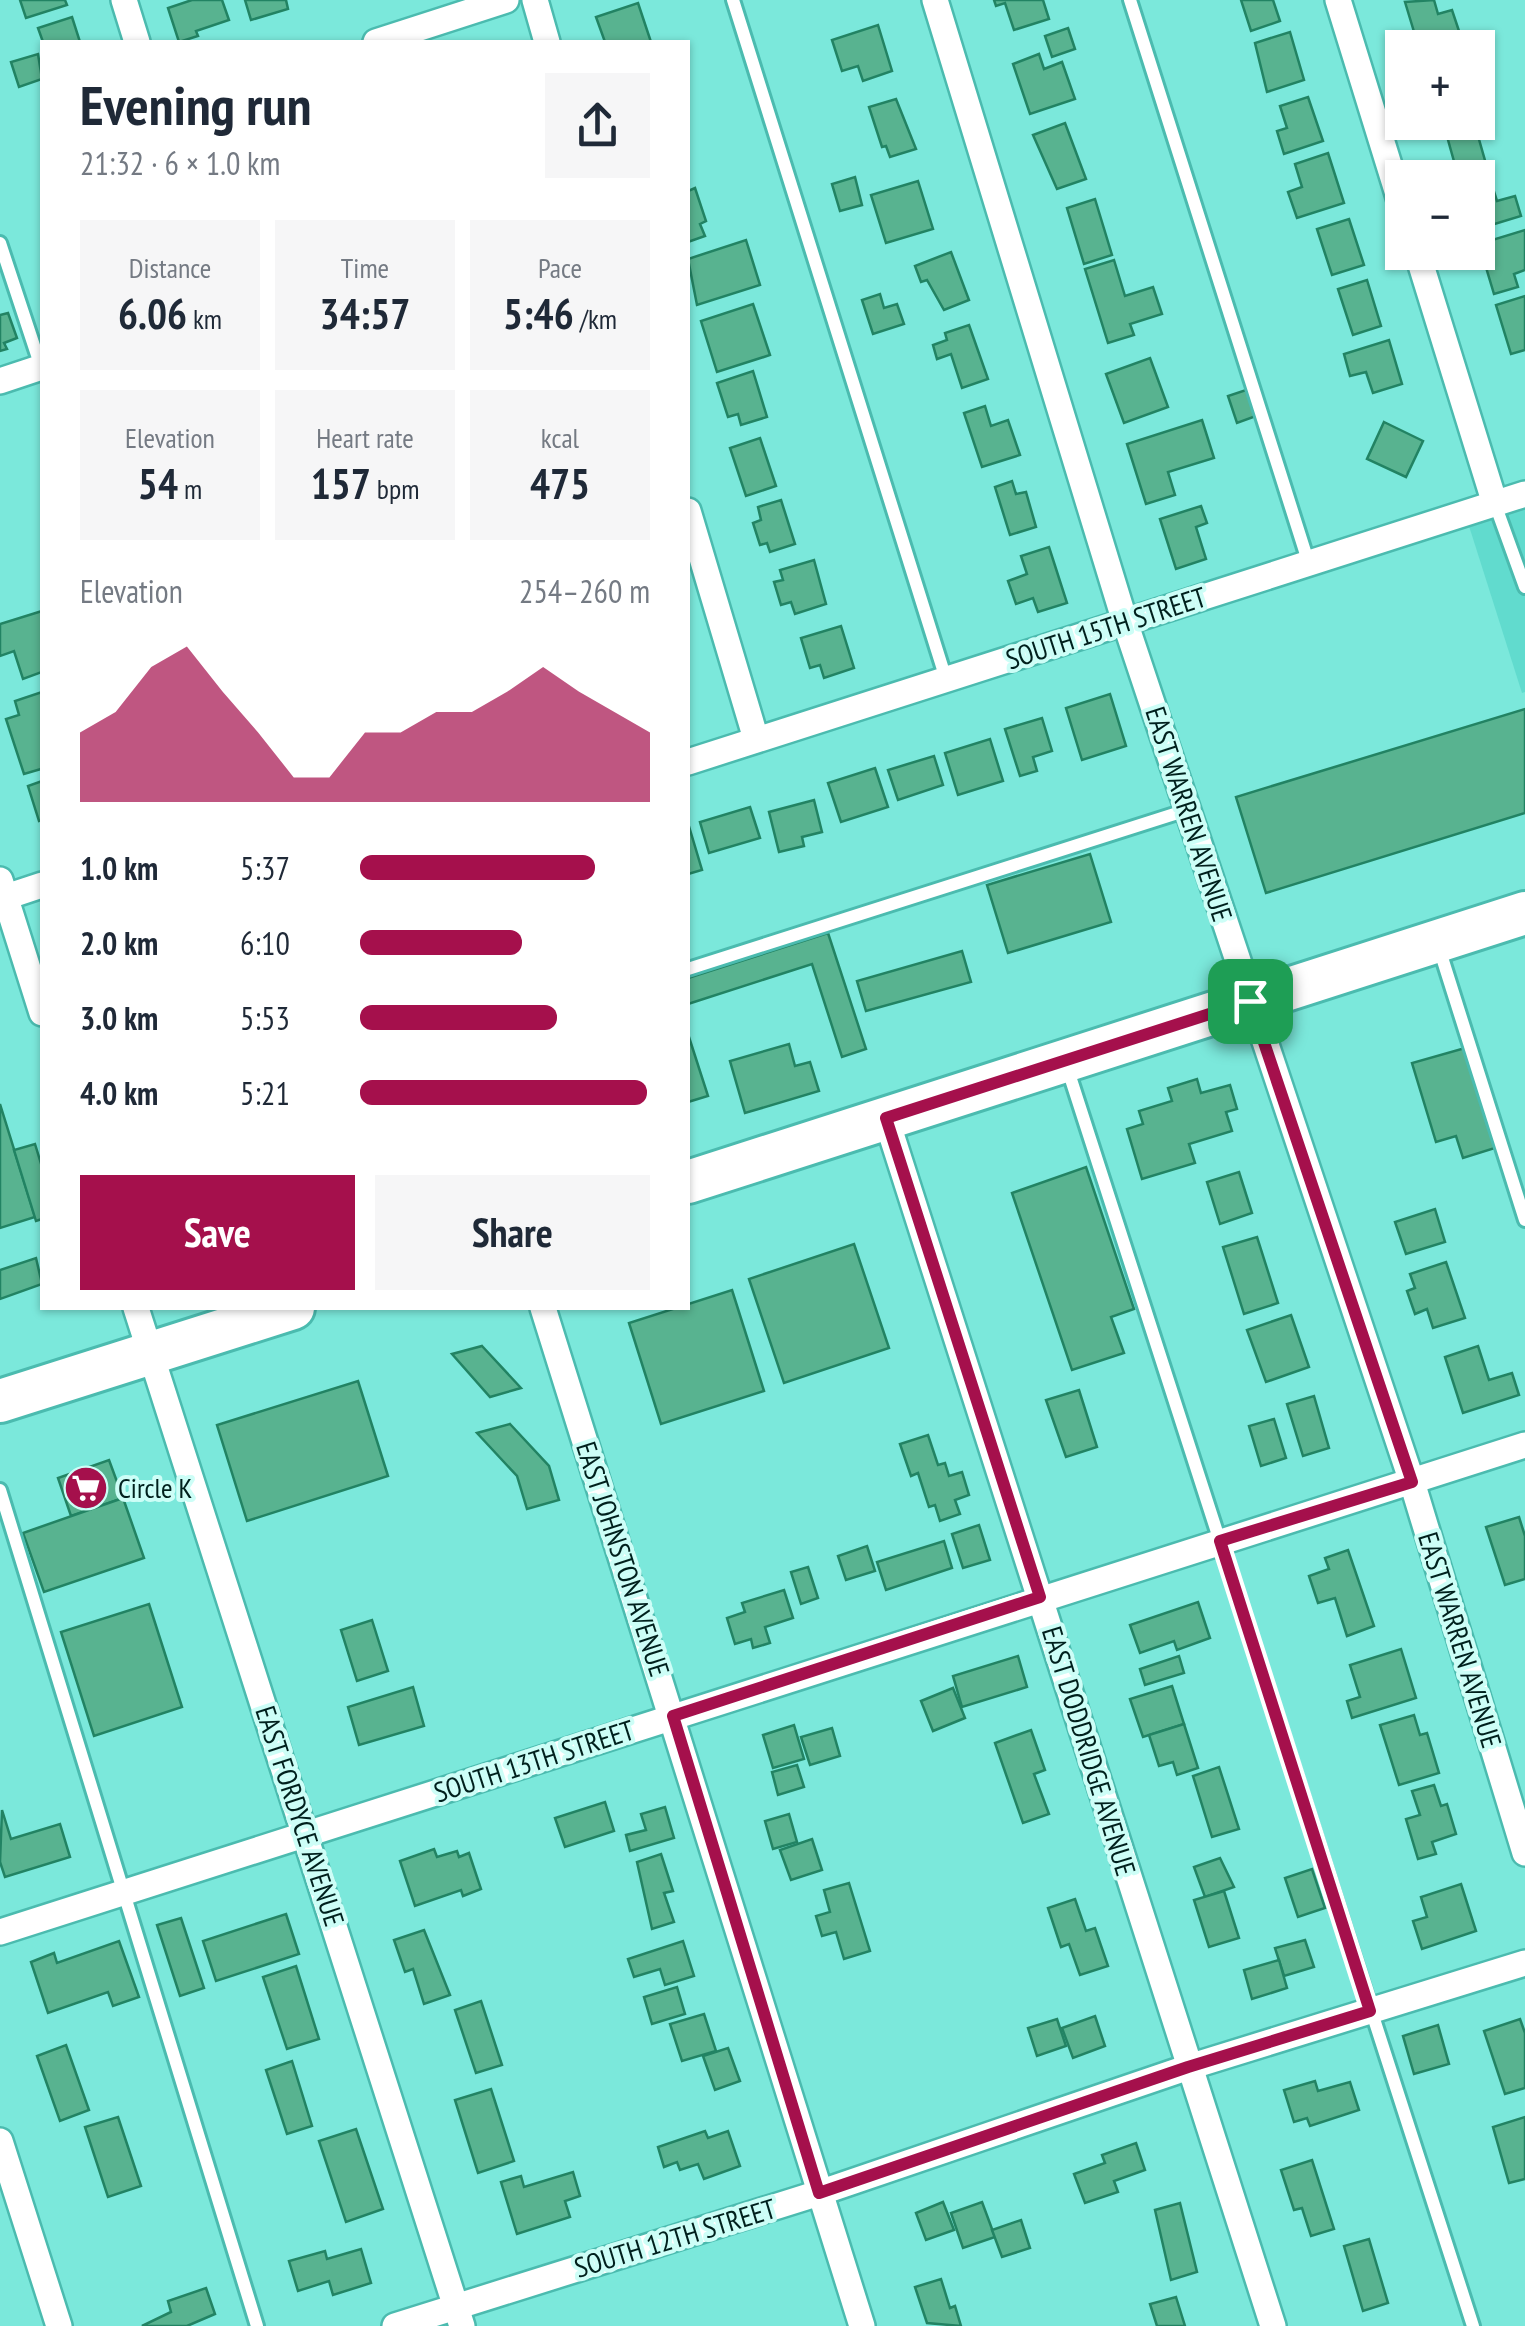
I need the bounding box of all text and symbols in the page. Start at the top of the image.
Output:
map controls [1385,30,1495,270]
button: + [1385,30,1495,140]
text: Evening run [80,69,312,140]
button: share [545,73,650,178]
text: 21:32 · 6 × 1.0 km [80,142,280,184]
button: − [1385,160,1495,270]
text: Distance [129,249,211,286]
text: Time [341,249,389,286]
text: Pace [538,249,582,286]
text: 6.06 [118,286,187,341]
text: 34:57 [320,286,410,341]
text: 5:46 [503,286,574,341]
text: km [187,300,222,337]
text: /km [574,300,617,337]
text: Elevation [125,419,215,456]
text: Heart rate [316,419,414,456]
text: kcal [541,419,579,456]
text: 54 [138,456,178,511]
text: 157 [311,456,371,511]
text: 475 [530,456,590,511]
text: m [178,470,202,507]
text: bpm [371,470,419,507]
text: Elevation [80,570,183,612]
text: 254–260 m [519,570,650,612]
street label: SOUTH 15TH STREET [1001,578,1211,677]
street label: EAST WARREN AVENUE [1137,702,1242,926]
text: 1.0 km [80,847,158,889]
text: 5:37 [240,847,290,889]
text: 2.0 km [80,922,158,964]
text: 6:10 [240,922,290,964]
pin [1208,959,1293,1044]
icon: arrive [1223,974,1278,1029]
text: 3.0 km [80,997,158,1039]
text: 5:53 [240,997,290,1039]
text: 4.0 km [80,1072,158,1114]
text: 5:21 [240,1072,290,1114]
button: Save [80,1175,355,1290]
button: Share [375,1175,650,1290]
street label: EAST JOHNSTON AVENUE [568,1437,679,1681]
supermarket icon: Circle K [63,1465,109,1511]
place label: Circle K [118,1469,193,1506]
street label: EAST WARREN AVENUE [1410,1528,1511,1752]
street label: EAST DODDRIDGE AVENUE [1034,1622,1145,1880]
street label: EAST FORDYCE AVENUE [247,1701,354,1931]
street label: SOUTH 13TH STREET [429,1711,639,1810]
street label: SOUTH 12TH STREET [570,2189,780,2286]

